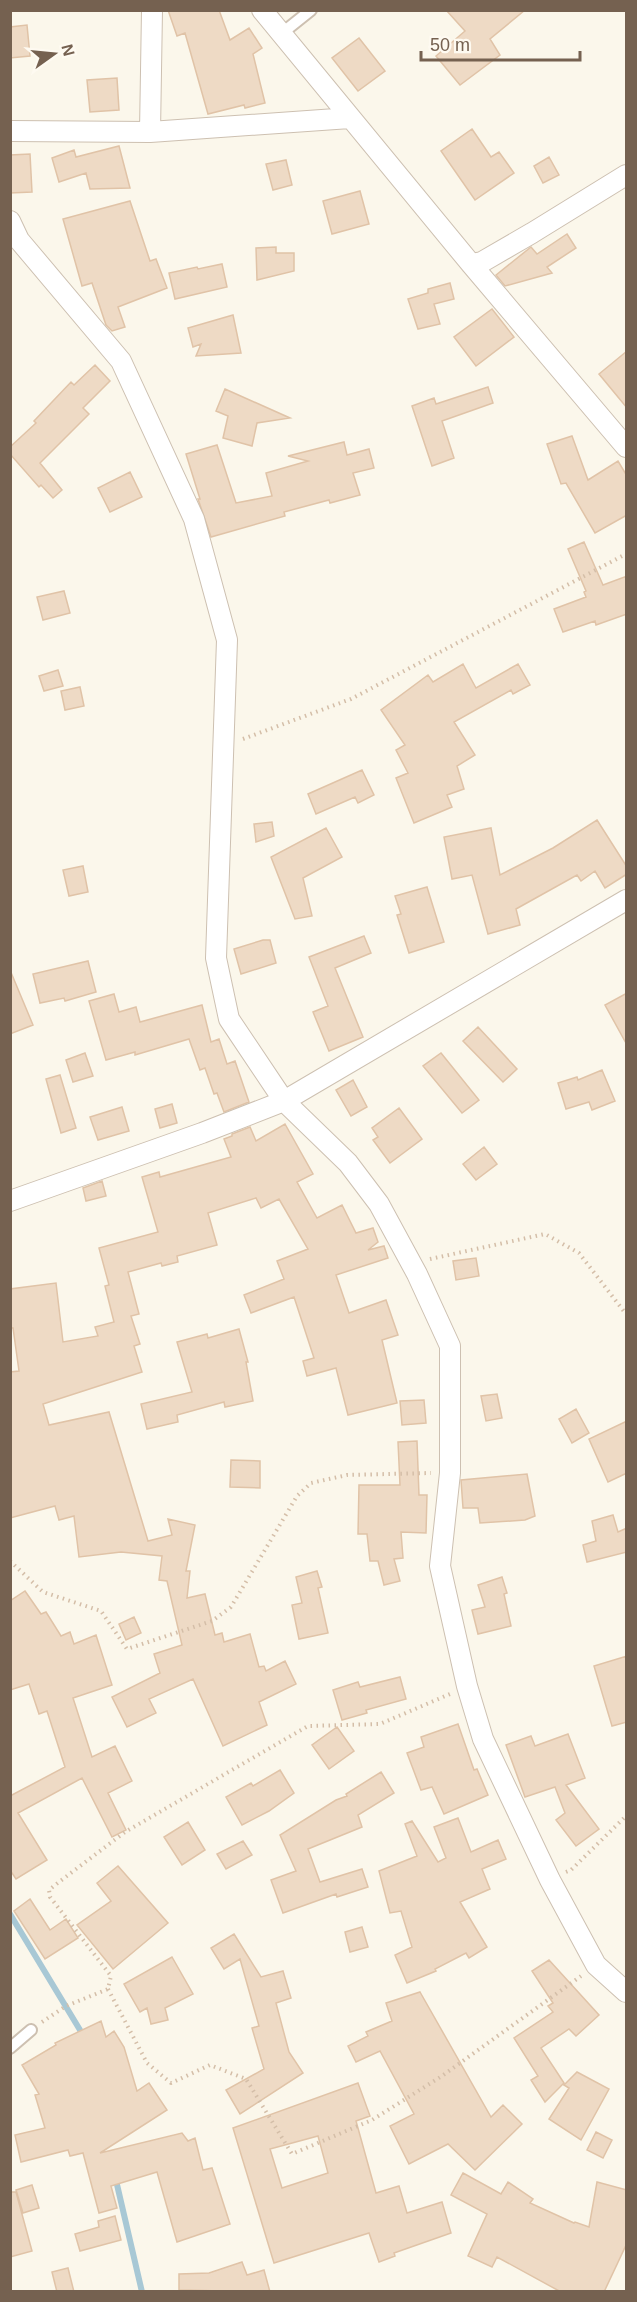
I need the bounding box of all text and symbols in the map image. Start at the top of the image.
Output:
north arrow [24,24,84,84]
scale bar [421,24,580,62]
text: 50 m [430,35,470,55]
text: N [58,42,78,58]

